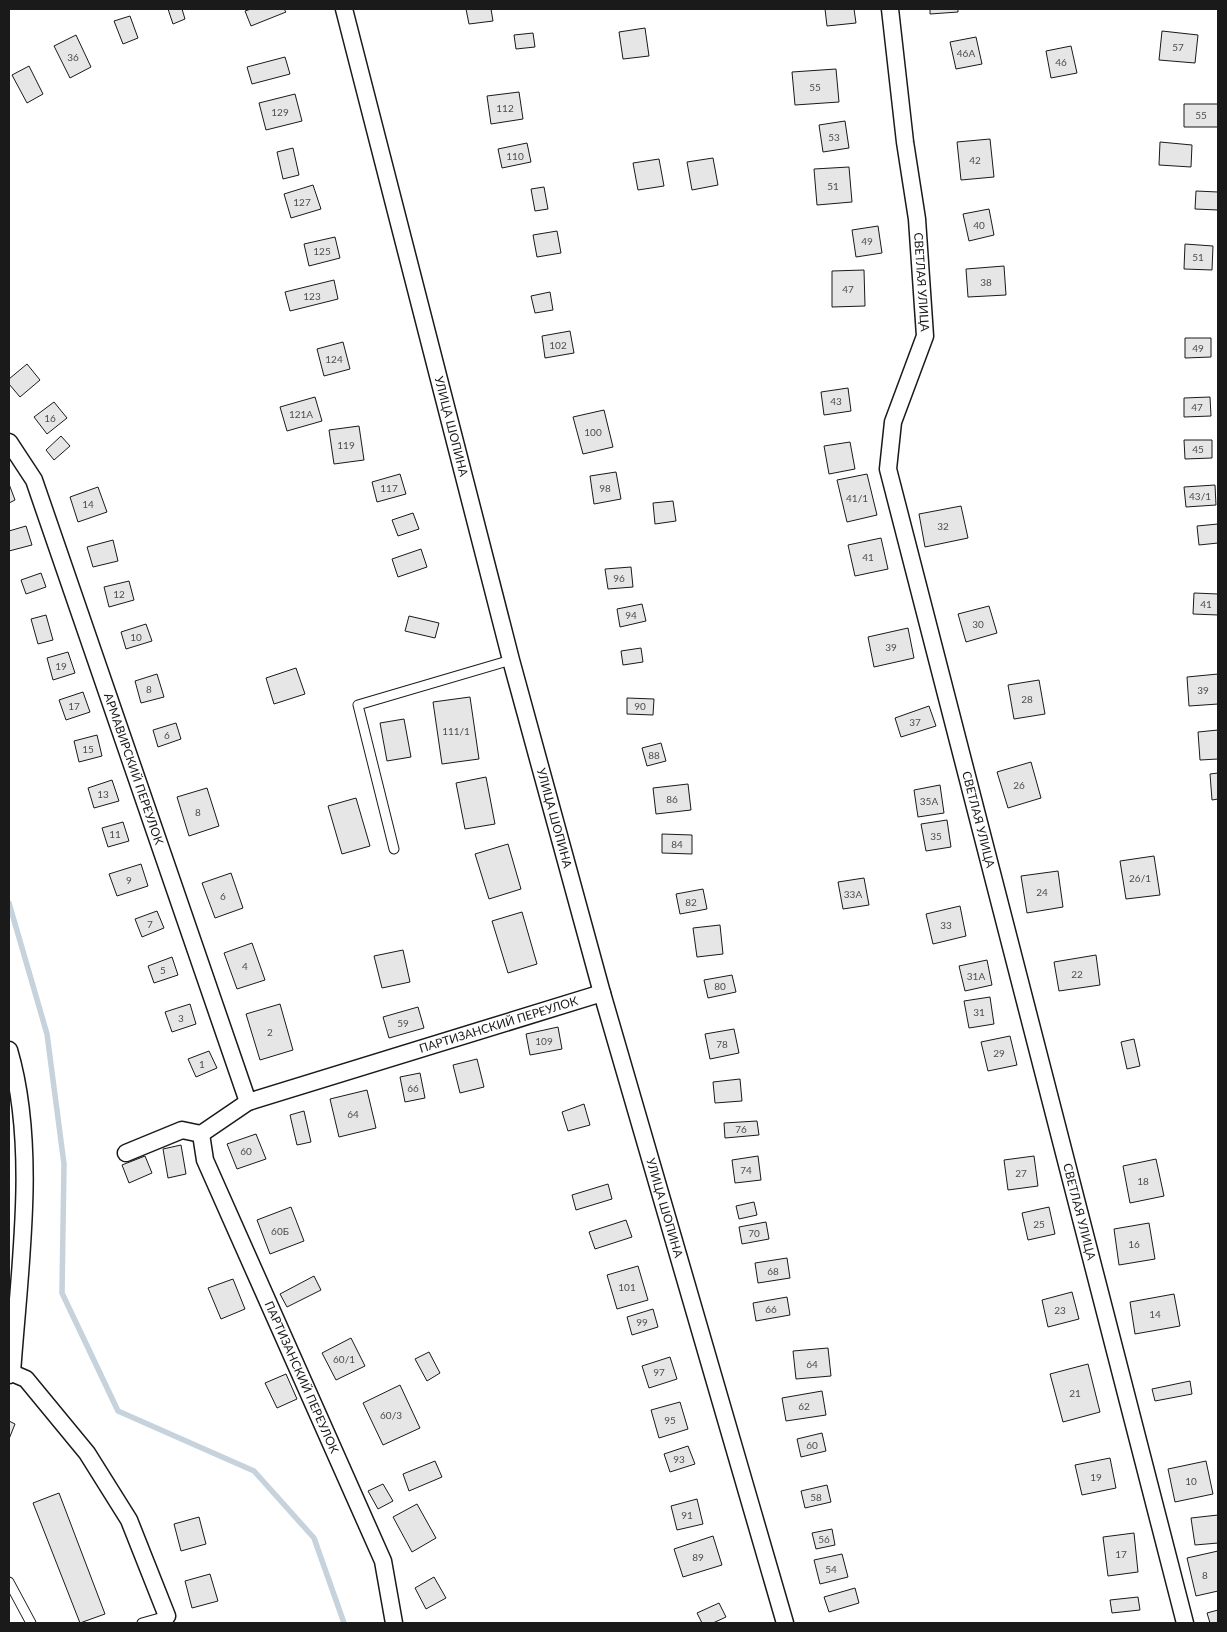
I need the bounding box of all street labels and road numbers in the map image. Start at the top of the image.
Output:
street label: СВЕТЛАЯ УЛИЦА [911,232,933,333]
street label: УЛИЦА ШОПИНА [432,375,472,479]
street label: АРМАВИРСКИЙ ПЕРЕУЛОК [101,691,167,847]
street label: УЛИЦА ШОПИНА [534,766,576,871]
street label: СВЕТЛАЯ УЛИЦА [959,769,999,870]
street label: ПАРТИЗАНСКИЙ ПЕРЕУЛОК [417,993,580,1056]
street label: УЛИЦА ШОПИНА [643,1156,687,1260]
street label: СВЕТЛАЯ УЛИЦА [1060,1162,1099,1262]
street label: ПАРТИЗАНСКИЙ ПЕРЕУЛОК [262,1299,342,1456]

